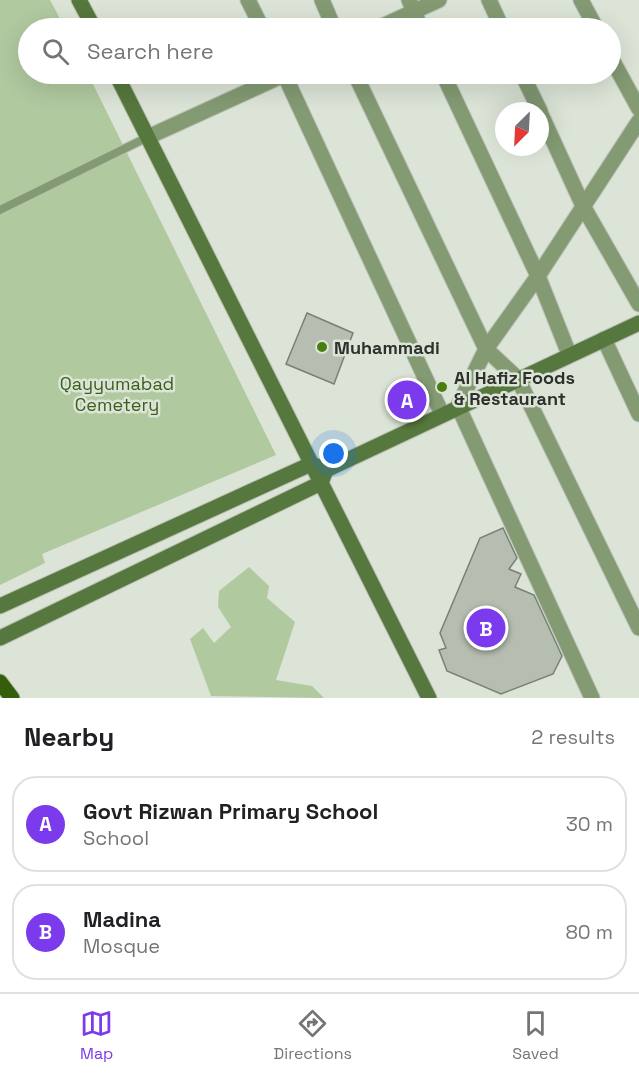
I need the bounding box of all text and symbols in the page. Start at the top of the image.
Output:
search box [18,18,621,84]
icon: search [39,35,72,68]
text: Search here [87,37,214,65]
north arrow [495,102,549,156]
place label: Muhammadi [334,336,440,359]
marker: Muhammadi [315,340,329,354]
place label: Al Hafiz Foods & Restaurant [454,366,575,410]
park label: Qayyumabad Cemetery [60,372,174,416]
pin: A [388,378,426,422]
marker: Al Hafiz Foods & Restaurant [435,380,449,394]
your location [319,439,348,468]
pin: B [466,606,506,650]
text: Nearby [24,720,114,754]
text: 2 results [531,724,615,750]
text: Govt Rizwan Primary School [83,797,378,825]
text: A [39,811,52,837]
text: 30 m [566,811,613,837]
text: School [83,825,149,851]
text: Madina [83,905,161,933]
text: B [39,919,52,945]
text: 80 m [565,919,613,945]
text: Mosque [83,933,160,959]
tab: Map [80,1007,113,1064]
tab: Directions [274,1007,352,1064]
tab: Saved [512,1007,559,1064]

